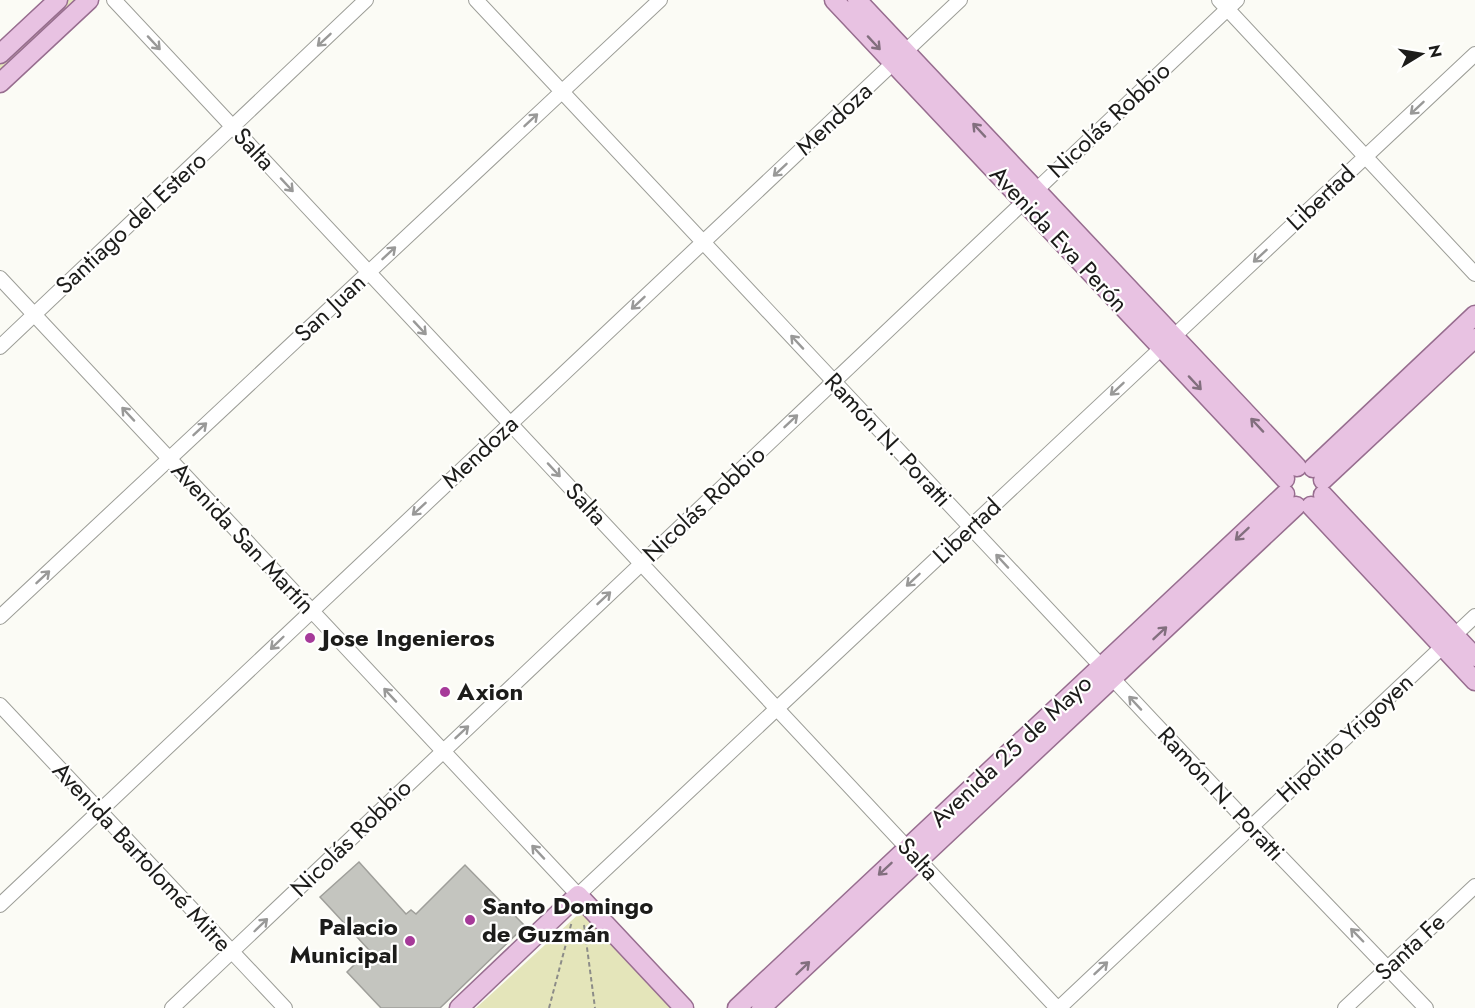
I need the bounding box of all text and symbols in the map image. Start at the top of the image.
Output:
north arrow [1391,24,1451,84]
one-way arrow [316,33,331,47]
one-way arrow [147,35,161,50]
one-way arrow [867,35,881,50]
text: N [1423,43,1448,60]
street label: Nicolás Robbio [1039,53,1178,186]
street label: Mendoza [788,74,880,163]
one-way arrow [1410,101,1425,115]
one-way arrow [523,113,538,127]
street label: Salta [225,119,283,178]
one-way arrow [972,122,986,137]
street label: Santiago del Estero [47,143,214,302]
street label: Avenida Eva Perón [982,157,1137,320]
street label: Libertad [1279,157,1363,238]
one-way arrow [772,162,787,177]
one-way arrow [280,177,294,192]
one-way arrow [381,246,396,260]
one-way arrow [1252,249,1267,263]
street label: San Juan [286,265,373,350]
one-way arrow [630,296,645,310]
one-way arrow [413,320,428,335]
one-way arrow [789,334,804,349]
street label: Ramón N. Poratti [817,365,960,515]
one-way arrow [1188,376,1202,391]
one-way arrow [1110,382,1125,396]
one-way arrow [120,407,135,422]
street label: Mendoza [434,407,526,496]
one-way arrow [784,414,799,428]
one-way arrow [1249,417,1264,432]
one-way arrow [192,422,207,436]
street label: Nicolás Robbio [634,437,773,570]
street label: Avenida San Martín [163,454,323,622]
one-way arrow [547,462,561,477]
street label: Salta [557,474,615,533]
street label: Libertad [925,490,1009,571]
one-way arrow [412,502,427,516]
one-way arrow [1235,527,1250,541]
one-way arrow [995,553,1009,568]
one-way arrow [35,570,50,584]
one-way arrow [906,573,921,587]
one-way arrow [596,591,611,605]
place label: Jose Ingenieros [318,620,495,655]
one-way arrow [1152,626,1167,640]
marker: Jose Ingenieros [303,631,317,645]
one-way arrow [270,636,285,650]
street label: Hipólito Yrigoyen [1269,665,1421,810]
street label: Avenida 25 de Mayo [922,666,1099,835]
place label: Axion [456,674,523,709]
marker: Axion [438,685,452,699]
one-way arrow [383,687,397,702]
one-way arrow [1128,695,1142,710]
street label: Ramón N. Poratti [1150,719,1293,869]
one-way arrow [454,725,469,739]
street label: Avenida Bartolomé Mitre [45,754,240,960]
street label: Nicolás Robbio [282,771,419,905]
street label: Salta [889,829,947,888]
one-way arrow [531,845,545,860]
one-way arrow [878,861,893,876]
place label: Santo Domingo de Guzmán [482,888,653,951]
street label: Santa Fe [1366,905,1453,989]
place label: Palacio Municipal [290,909,398,972]
marker: Santo Domingo de Guzmán [463,913,477,927]
one-way arrow [253,918,268,933]
one-way arrow [1349,928,1364,943]
marker: Palacio Municipal [403,934,417,948]
one-way arrow [796,960,811,975]
one-way arrow [1094,961,1109,975]

